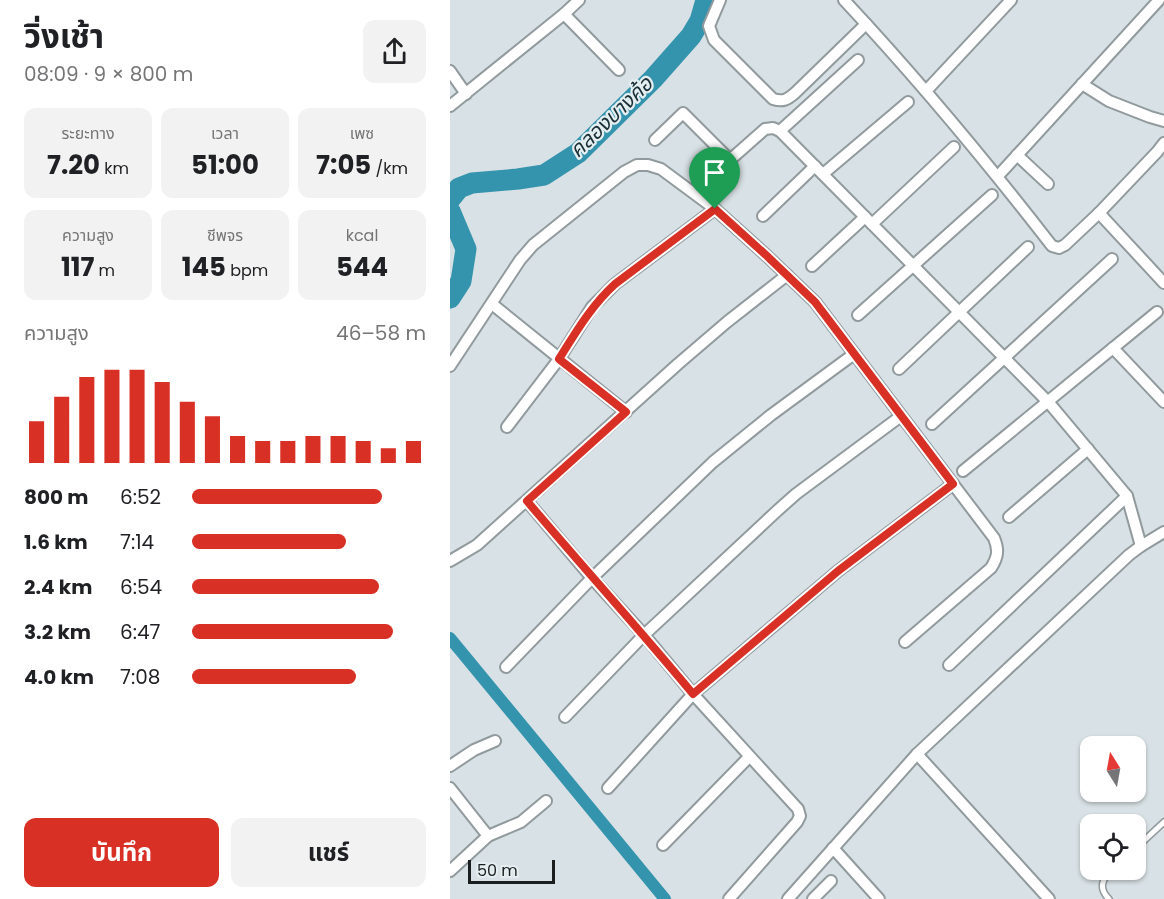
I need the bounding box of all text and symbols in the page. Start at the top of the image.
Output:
text: วิ่งเช้า [24,13,104,60]
button: share [363,20,426,83]
text: 08:09 · 9 × 800 m [24,60,193,88]
water label: คลองบางค้อ [563,69,659,164]
text: ระยะทาง [62,122,114,145]
text: เวลา [211,122,239,145]
text: เพซ [350,122,374,145]
text: 7.20 [47,147,100,183]
text: 51:00 [191,147,259,183]
text: 7:05 [316,147,371,183]
pin [689,147,740,209]
icon: arrive [698,156,731,189]
text: km [100,157,129,180]
text: /km [371,157,408,180]
text: ความสูง [62,224,114,247]
text: ชีพจร [207,224,243,247]
text: kcal [346,224,378,247]
text: 117 [61,249,94,285]
text: 145 [182,249,226,285]
text: 544 [336,249,388,285]
text: m [94,259,115,282]
text: bpm [226,259,268,282]
text: ความสูง [24,319,89,347]
text: 46–58 m [336,319,426,347]
text: 800 m [24,483,88,511]
text: 6:52 [120,483,161,511]
text: 1.6 km [24,528,88,556]
text: 7:14 [120,528,154,556]
text: 2.4 km [24,573,92,601]
text: 6:54 [120,573,162,601]
text: 3.2 km [24,618,91,646]
text: 6:47 [120,618,160,646]
text: 4.0 km [24,663,94,691]
text: 7:08 [120,663,160,691]
north arrow [1080,736,1146,802]
map controls [1080,736,1146,880]
button: locate [1080,814,1146,880]
button: บันทึก [24,818,219,887]
button: แชร์ [231,818,426,887]
scale bar [468,857,555,884]
text: 50 m [477,859,518,882]

